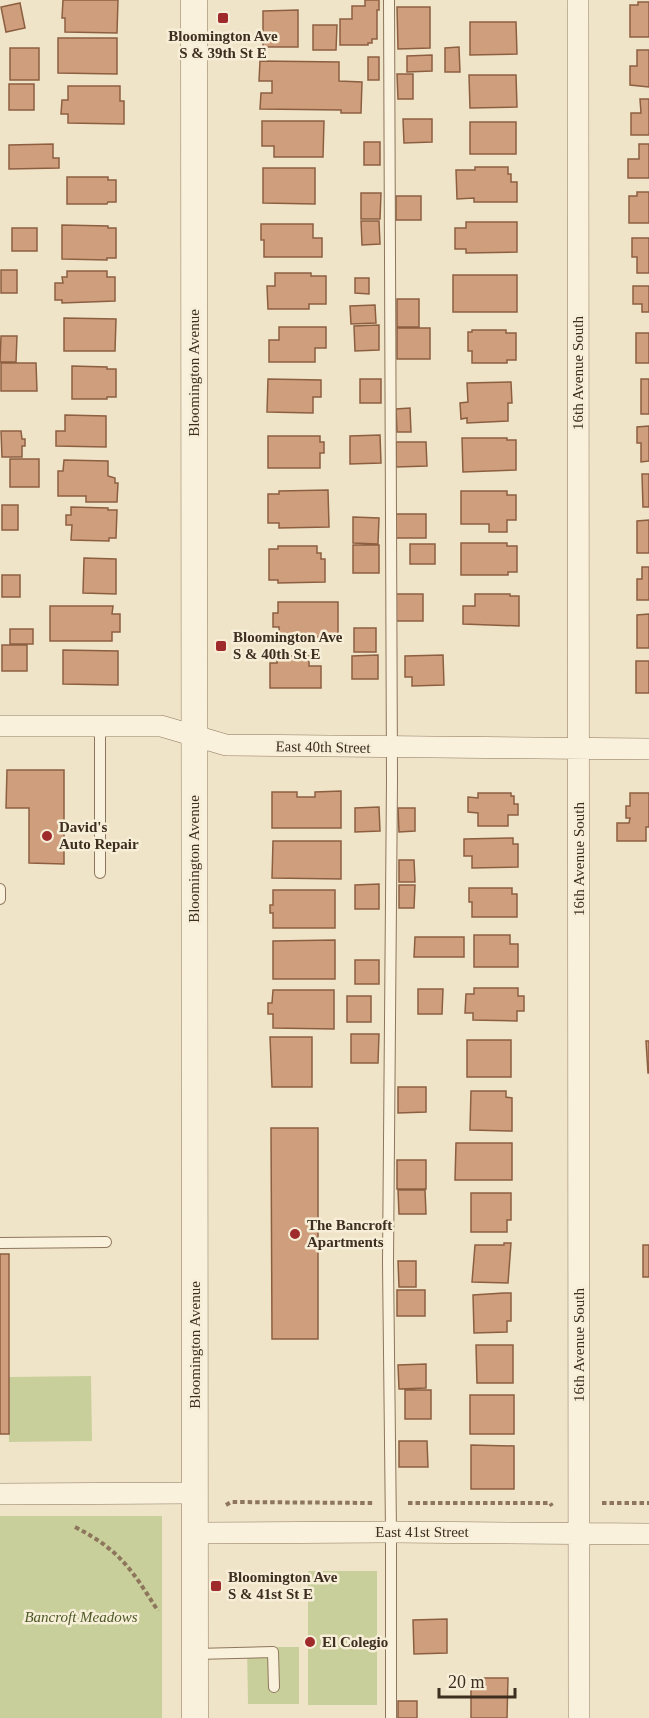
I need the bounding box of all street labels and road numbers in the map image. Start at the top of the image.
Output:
street label: Bloomington Avenue [186,309,202,437]
street label: 16th Avenue South [570,316,586,430]
street label: East 40th Street [275,738,371,756]
street label: Bloomington Avenue [186,795,202,923]
street label: 16th Avenue South [571,802,587,916]
street label: Bloomington Avenue [187,1281,203,1409]
street label: 16th Avenue South [571,1288,587,1402]
street label: East 41st Street [375,1524,469,1540]

